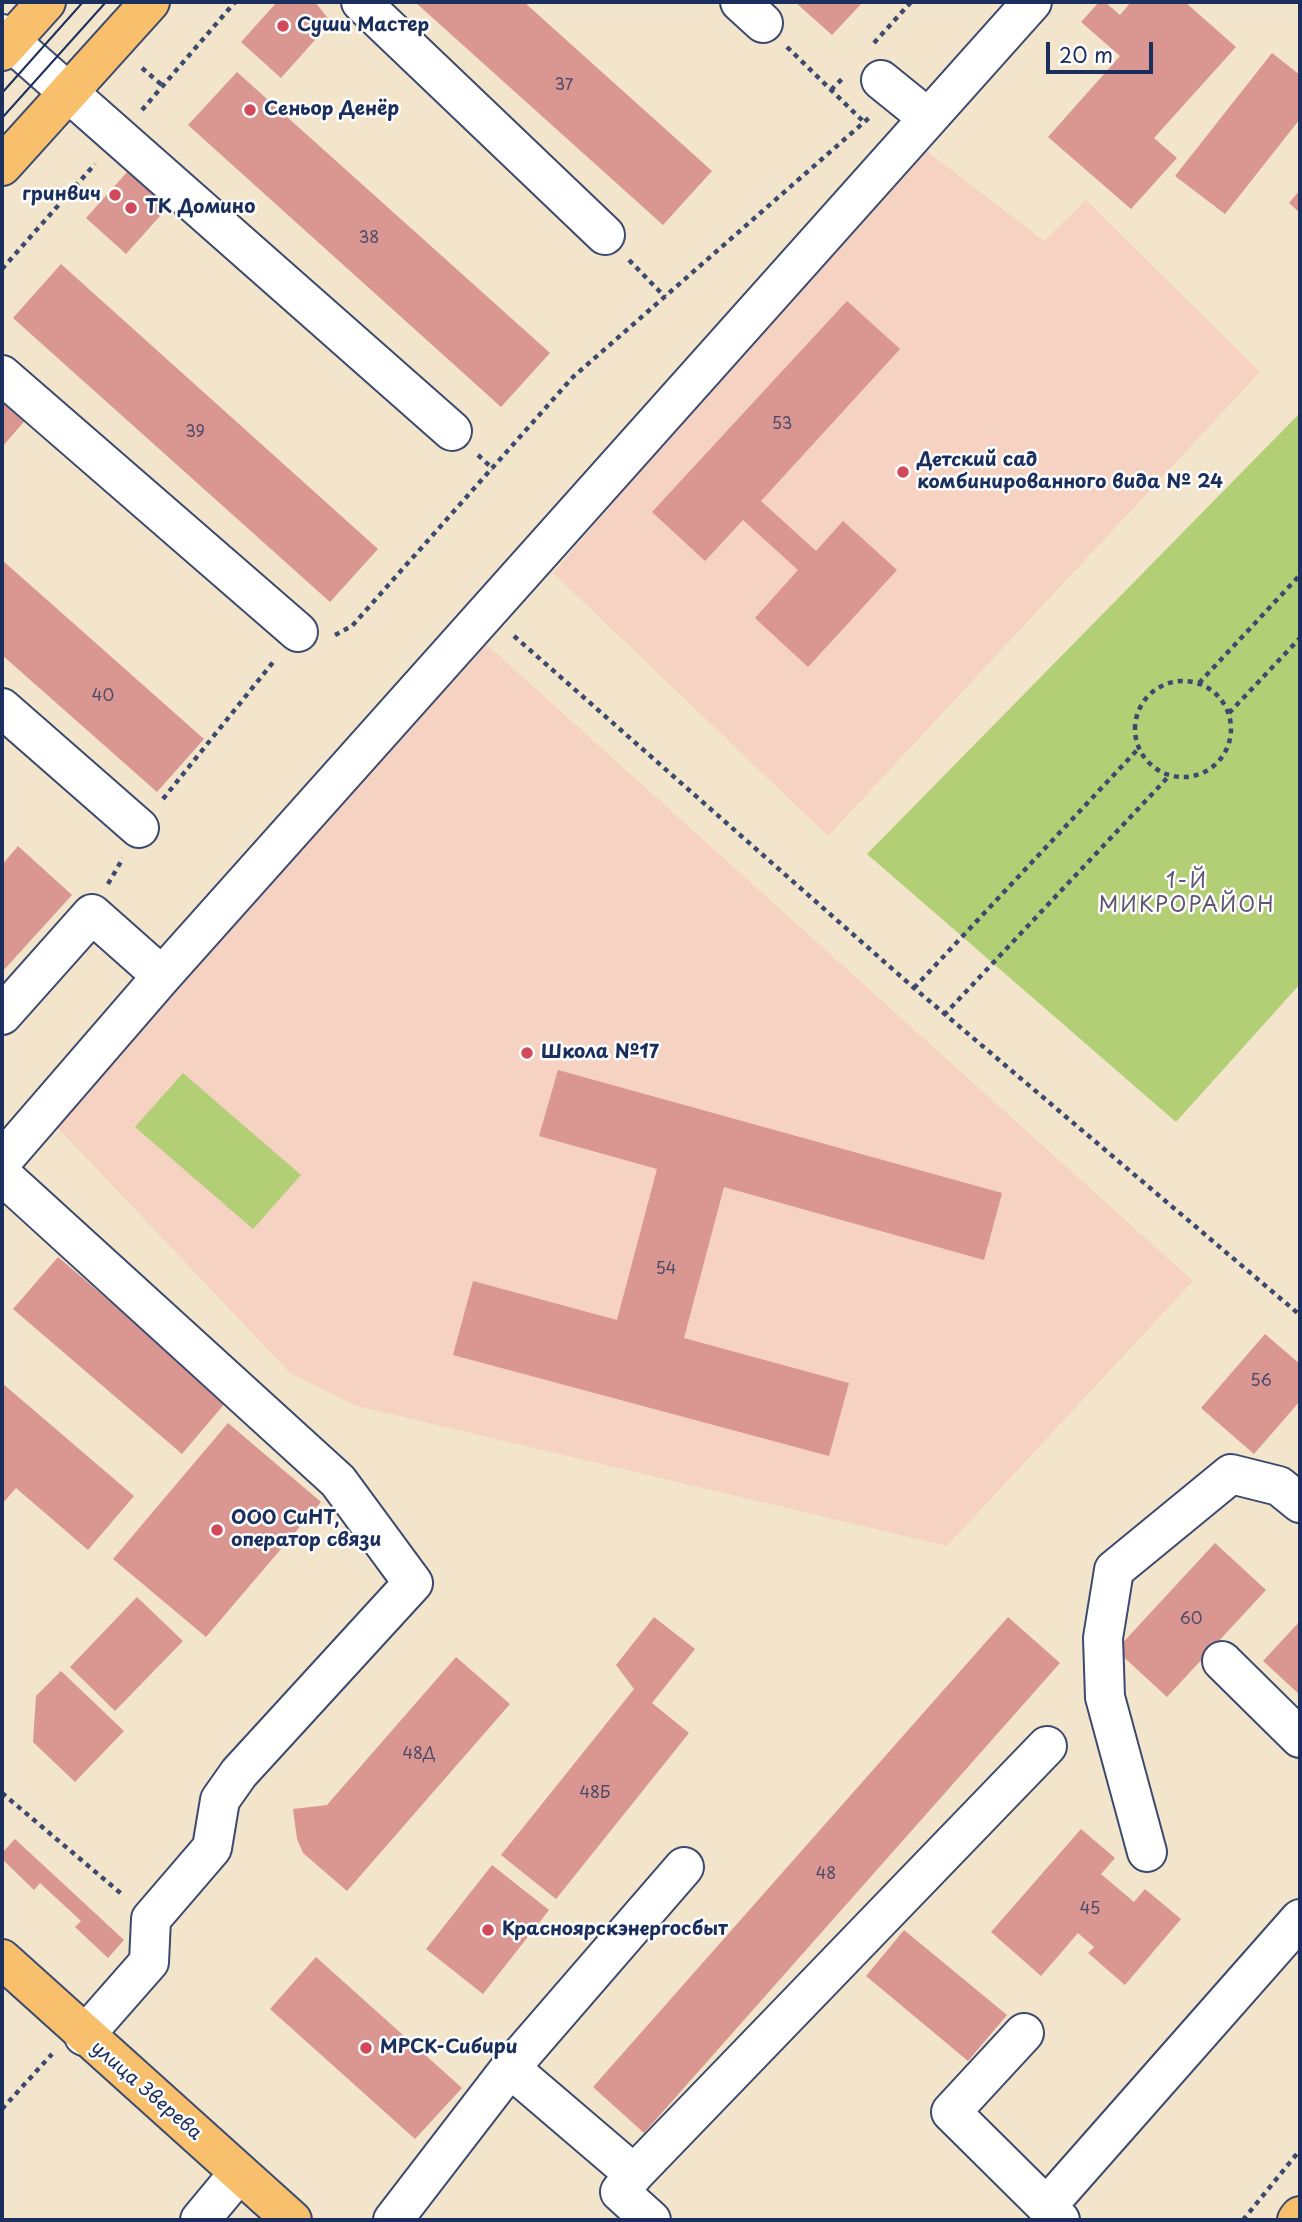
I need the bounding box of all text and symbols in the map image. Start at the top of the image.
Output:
place label: Суши Мастер [297,15,429,37]
marker: Суши Мастер [275,18,291,34]
scale bar [1050,28,1157,72]
text: 20 m [1059,38,1113,70]
house number: 37 [555,76,573,96]
place label: Сеньор Денёр [264,99,399,121]
marker: Сеньор Денёр [242,102,258,118]
place label: гринвич [22,184,101,206]
marker: гринвич [107,187,123,203]
place label: ТК Домино [145,197,255,219]
marker: ТК Домино [123,200,139,216]
house number: 38 [359,229,379,249]
house number: 53 [772,415,792,435]
house number: 39 [185,423,205,443]
place label: Детский сад комбинированного вида № 24 [917,450,1223,494]
marker: Детский сад комбинированного вида № 24 [895,464,911,480]
house number: 40 [92,687,114,707]
district label: 1-Й МИКРОРАЙОН [1099,869,1275,919]
place label: Школа №17 [541,1042,659,1064]
marker: Школа №17 [519,1045,535,1061]
house number: 54 [656,1260,676,1280]
house number: 56 [1250,1372,1272,1392]
place label: ООО СиНТ, оператор связи [231,1508,381,1552]
marker: ООО СиНТ, оператор связи [209,1522,225,1538]
house number: 60 [1180,1610,1202,1630]
house number: 48Д [402,1745,436,1765]
house number: 48Б [580,1784,610,1804]
house number: 48 [816,1865,836,1885]
house number: 45 [1080,1900,1100,1920]
place label: Красноярскэнергосбыт [502,1919,728,1941]
marker: Красноярскэнергосбыт [480,1922,496,1938]
street label: улица Зверева [86,2037,206,2145]
place label: МРСК-Сибири [380,2037,518,2059]
marker: МРСК-Сибири [358,2040,374,2056]

